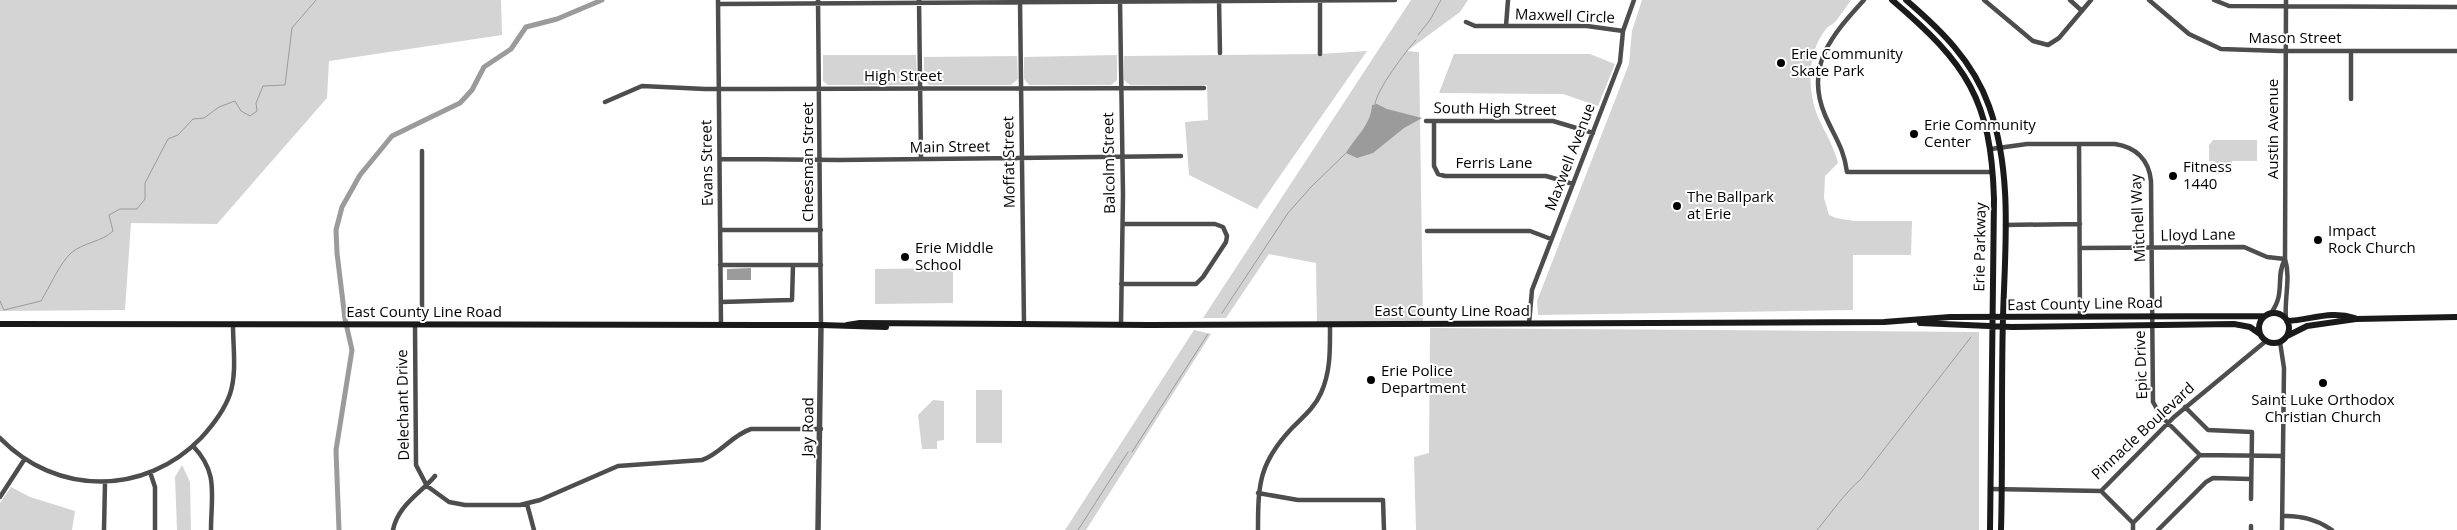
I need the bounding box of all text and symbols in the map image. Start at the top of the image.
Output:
street label: Maxwell Circle [1515,3,1615,27]
street label: Mason Street [2249,27,2342,47]
place label: Erie Community Skate Park [1791,43,1903,80]
marker: Erie Community Skate Park [1775,57,1787,69]
street label: High Street [864,65,942,85]
street label: Austin Avenue [2262,79,2282,179]
street label: South High Street [1433,97,1557,119]
street label: Maxwell Avenue [1539,100,1599,213]
street label: Cheesman Street [797,102,817,222]
street label: Balcolm Street [1097,112,1119,214]
place label: Erie Community Center [1924,114,2036,151]
street label: Moffat Street [997,116,1019,208]
street label: Evans Street [695,120,717,206]
marker: Erie Community Center [1908,128,1920,140]
street label: Main Street [910,135,990,157]
street label: Ferris Lane [1455,152,1533,172]
place label: Fitness 1440 [2183,156,2232,193]
marker: Fitness 1440 [2167,170,2179,182]
street label: Mitchell Way [2125,173,2149,263]
place label: The Ballpark at Erie [1687,186,1774,223]
marker: The Ballpark at Erie [1671,200,1683,212]
street label: Erie Parkway [1968,202,1990,292]
place label: Impact Rock Church [2328,220,2416,257]
street label: Lloyd Lane [2160,223,2236,245]
marker: Impact Rock Church [2312,234,2324,246]
place label: Erie Middle School [915,237,993,274]
marker: Erie Middle School [899,251,911,263]
street label: East County Line Road [2007,292,2163,314]
street label: East County Line Road [1374,300,1530,320]
street label: East County Line Road [346,301,502,321]
street label: Epic Drive [2129,330,2151,400]
street label: Delechant Drive [391,349,413,461]
place label: Erie Police Department [1381,360,1466,397]
marker: Erie Police Department [1365,374,1377,386]
street label: Pinnacle Boulevard [2086,377,2198,483]
marker: Saint Luke Orthodox Christian Church [2317,377,2329,389]
place label: Saint Luke Orthodox Christian Church [2251,389,2395,426]
street label: Jay Road [796,397,818,459]

